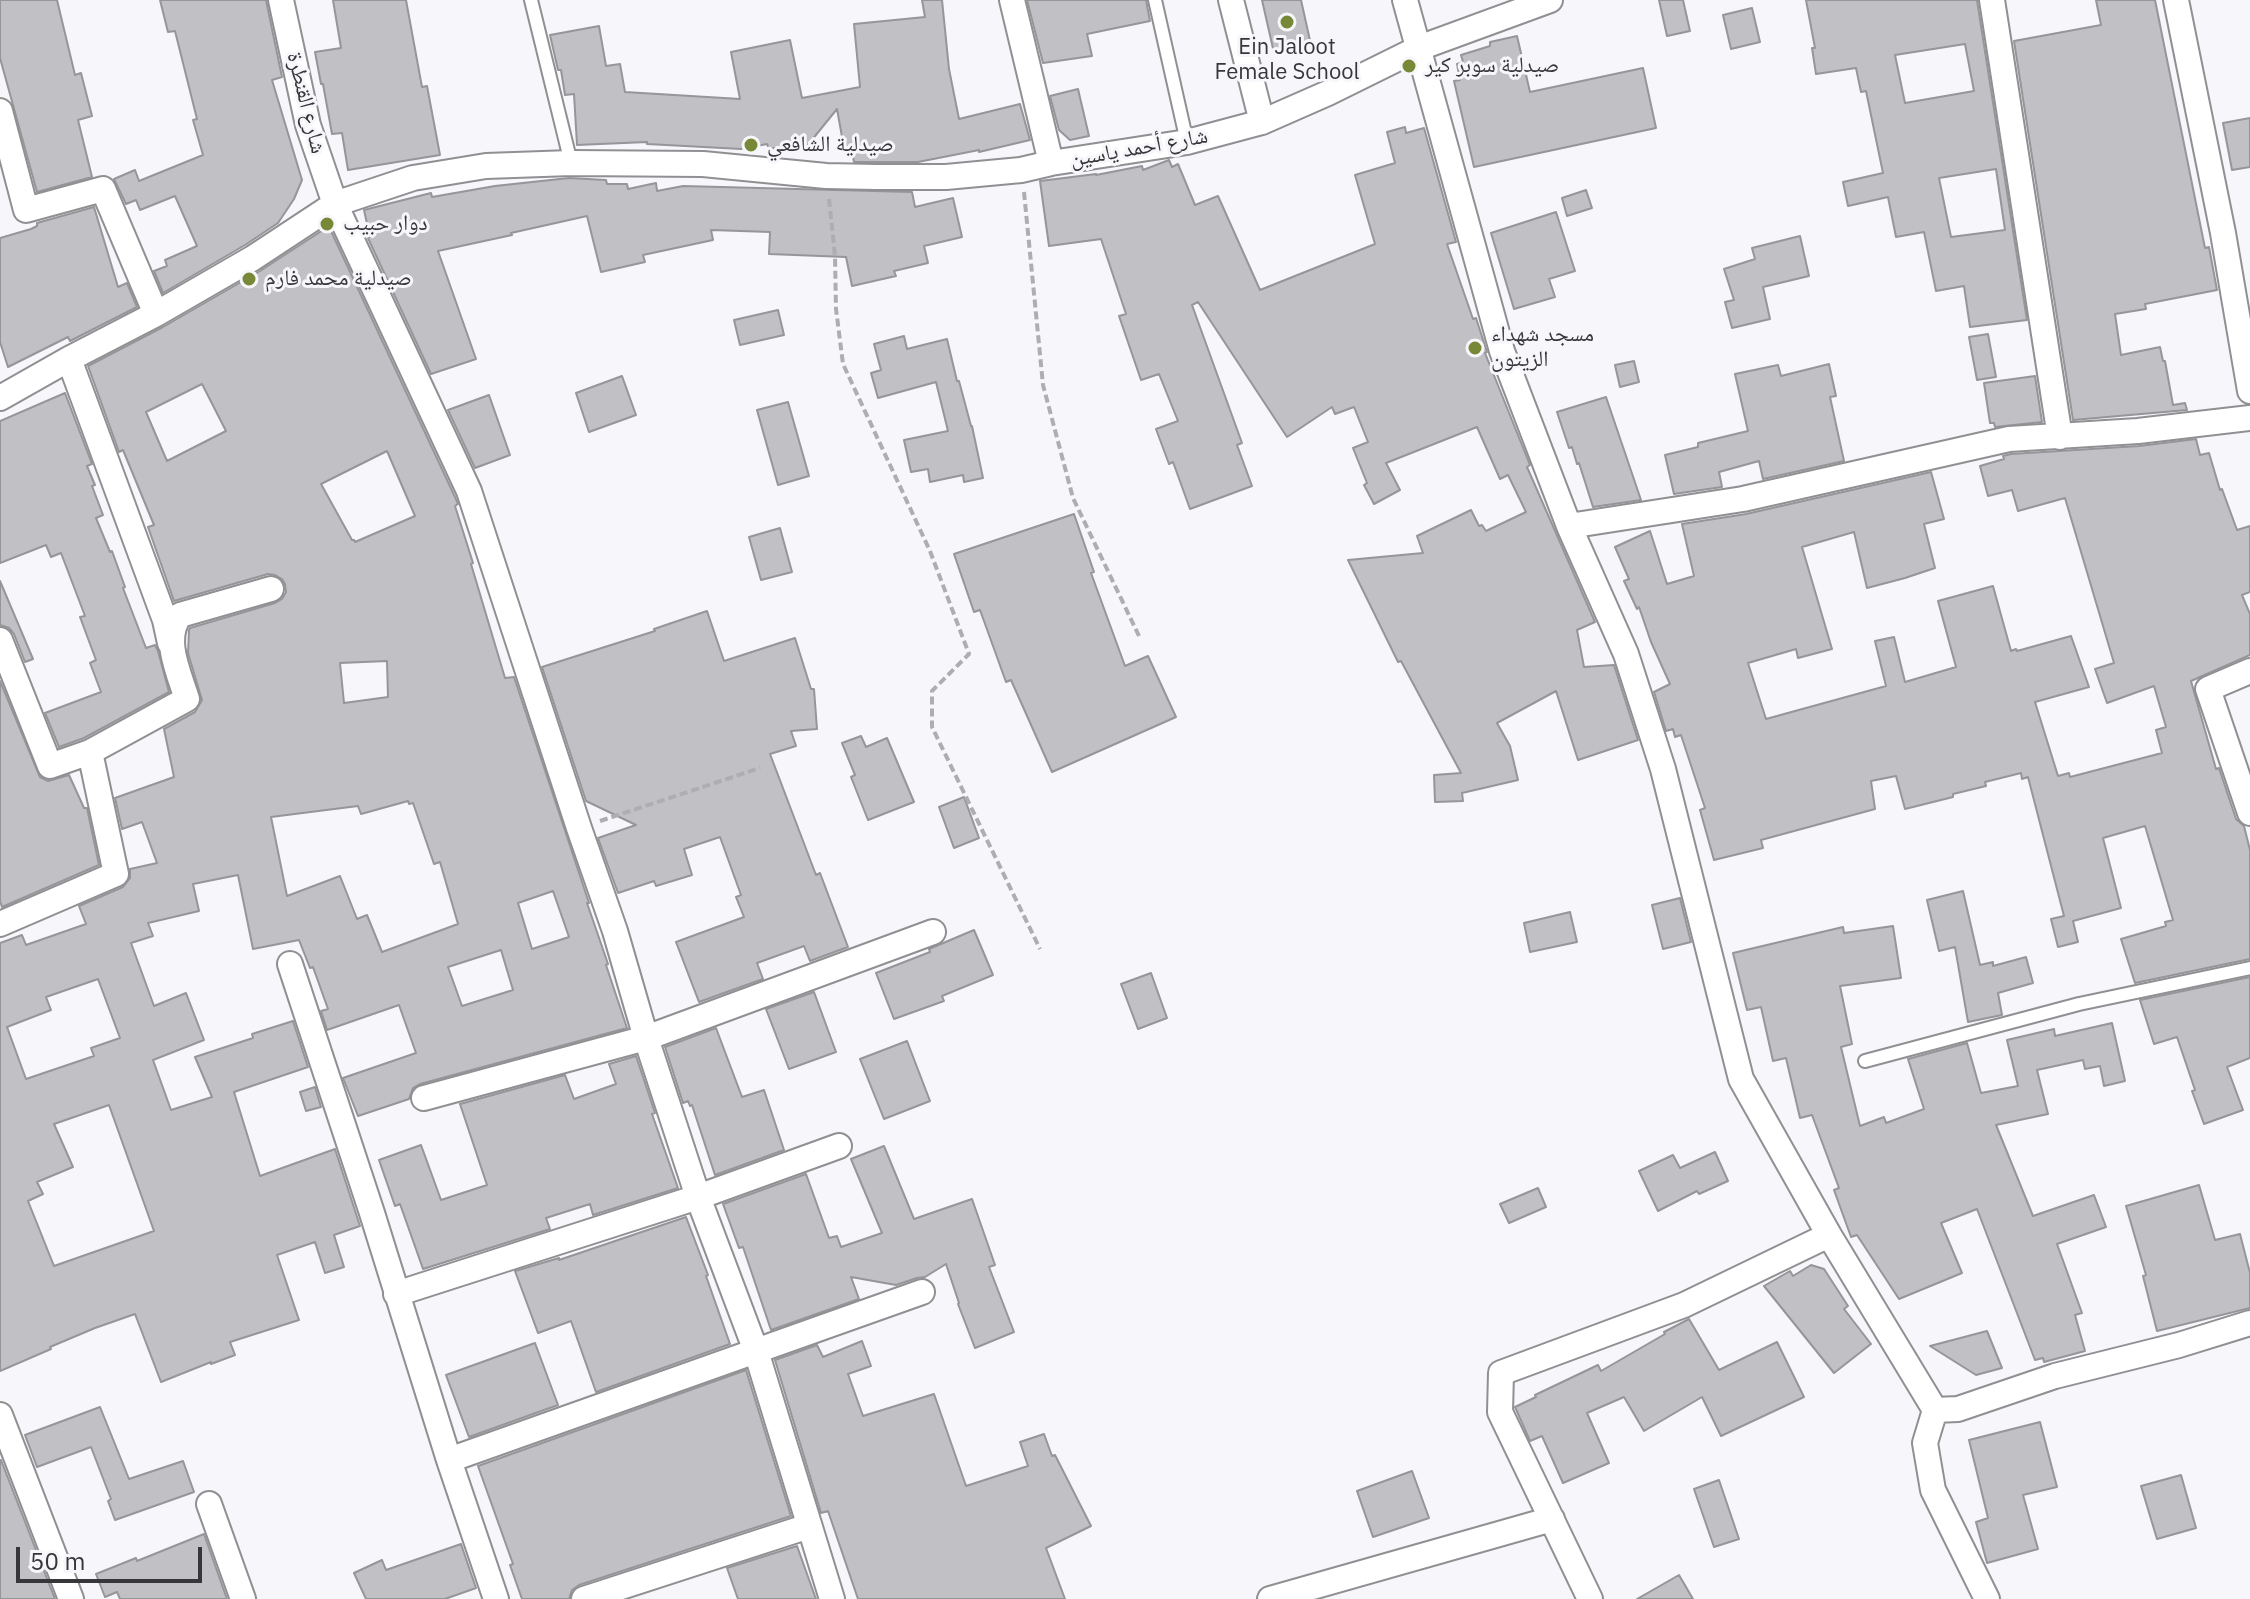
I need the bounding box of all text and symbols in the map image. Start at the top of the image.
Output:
marker: Ein Jaloot Female School [1278,13,1296,31]
place label: Ein Jaloot Female School [1214,35,1360,86]
street label: شارع القنطرة [281,50,331,156]
place label: صيدلية سوبر كير [1425,53,1559,79]
marker: صيدلية سوبر كير [1400,57,1418,75]
street label: شارع أحمد ياسين [1068,123,1210,173]
place label: صيدلية الشافعي [767,132,894,158]
marker: صيدلية الشافعي [742,136,760,154]
place label: دوار حبيب [343,211,428,237]
marker: دوار حبيب [318,215,336,233]
place label: صيدلية محمد فارم [265,266,412,292]
marker: صيدلية محمد فارم [240,270,258,288]
place label: مسجد شهداء الزيتون [1491,322,1594,374]
marker: مسجد شهداء الزيتون [1466,339,1484,357]
scale bar [20,1531,206,1581]
text: 50 m [30,1545,85,1577]

